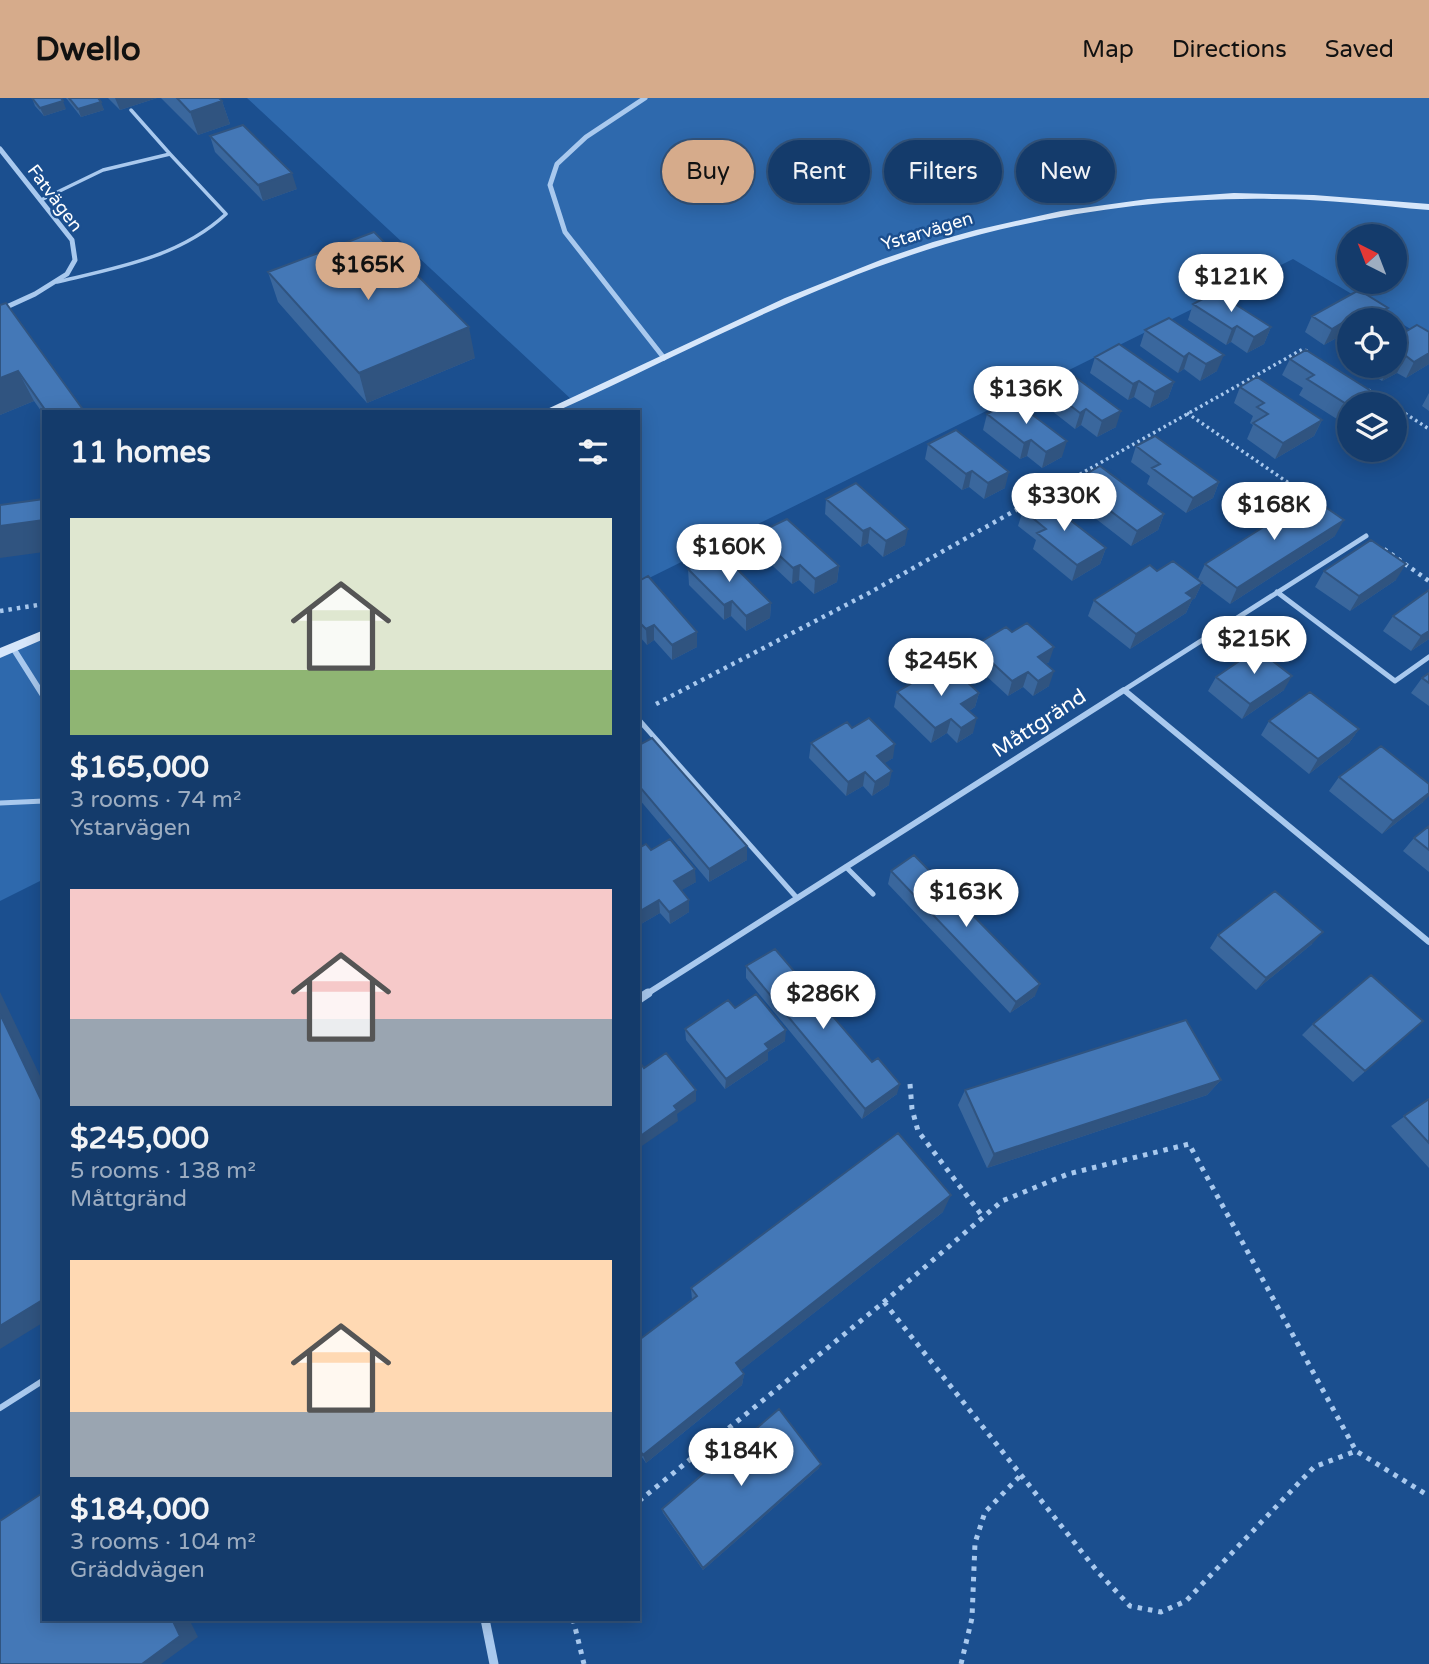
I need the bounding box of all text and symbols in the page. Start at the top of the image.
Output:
text: Dwello [35,30,141,69]
text: Map [1082,35,1134,64]
text: Directions [1172,35,1287,64]
text: Saved [1325,35,1394,64]
chip: Buy [662,140,754,203]
chip: Rent [768,140,870,203]
chip: Filters [884,140,1002,203]
chip: New [1016,140,1115,203]
street label: Fatvägen [23,160,87,236]
street label: Ystarvägen [879,207,975,255]
north arrow [1337,224,1407,294]
map controls [1337,224,1407,462]
pin: $165K [319,242,417,302]
text: $165K [332,251,404,279]
pin: $121K [1182,254,1280,314]
text: $121K [1195,263,1267,291]
button: locate [1337,308,1407,378]
pin: $136K [977,366,1075,426]
text: $136K [990,375,1062,403]
button: layers [1337,392,1407,462]
icon: filters [574,433,612,471]
text: 11 homes [70,434,211,471]
pin: $330K [1015,474,1113,533]
text: $330K [1028,482,1100,510]
pin: $168K [1225,482,1323,542]
text: $168K [1238,491,1310,519]
pin: $160K [680,524,778,584]
text: $160K [693,533,765,561]
icon: home [278,563,404,689]
pin: $215K [1205,616,1303,676]
text: $215K [1218,625,1290,653]
pin: $245K [892,638,990,698]
text: $245K [905,647,977,675]
street label: Måttgränd [988,684,1091,763]
text: $165,000 [70,749,209,786]
text: 3 rooms · 74 m² [70,786,241,814]
text: Ystarvägen [70,814,191,842]
pin: $163K [917,870,1015,929]
text: $163K [930,878,1002,906]
icon: home [278,934,404,1060]
pin: $286K [774,972,872,1031]
text: $286K [787,980,859,1008]
text: $245,000 [70,1120,209,1157]
text: 5 rooms · 138 m² [70,1157,256,1185]
text: Måttgränd [70,1185,187,1213]
icon: home [278,1305,404,1431]
pin: $184K [692,1428,790,1488]
text: $184K [705,1437,777,1465]
text: $184,000 [70,1491,209,1528]
text: 3 rooms · 104 m² [70,1528,256,1556]
text: Gräddvägen [70,1556,205,1584]

